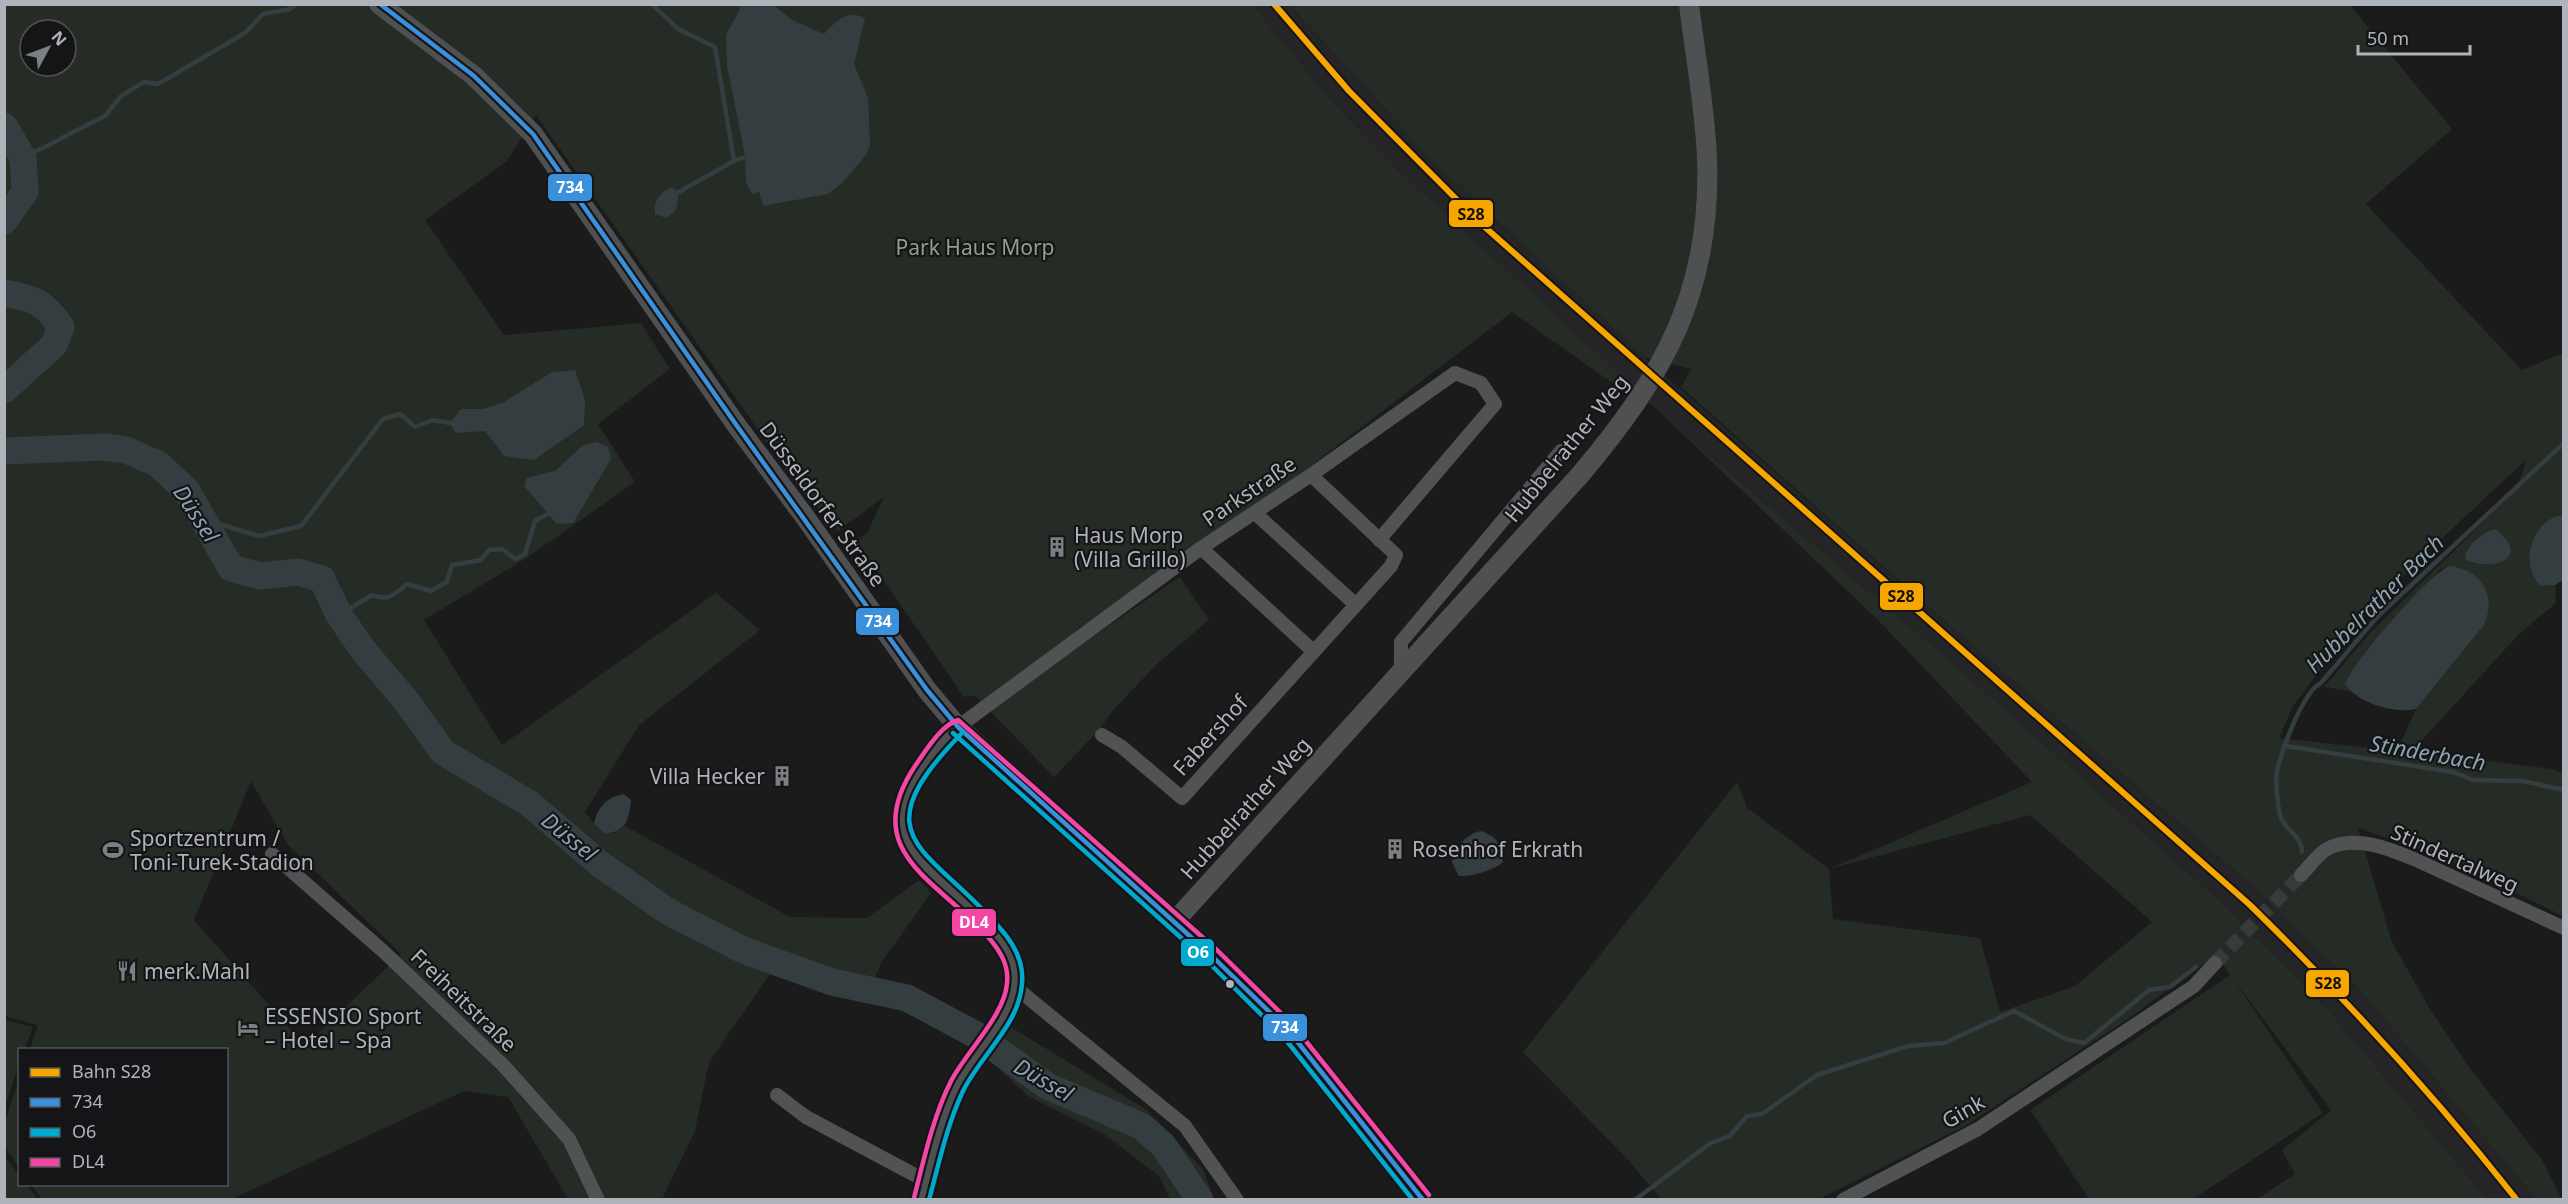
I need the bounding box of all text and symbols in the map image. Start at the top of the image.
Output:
north arrow [18,18,78,78]
scale bar [2358,18,2470,56]
text: N [47,26,72,50]
text: 50 m [2367,26,2409,50]
line badge: 734 [547,173,593,202]
text: 734 [556,176,584,198]
line badge: S28 [1448,199,1494,228]
text: S28 [1457,203,1485,225]
park label: Park Haus Morp [895,233,1055,261]
street label: Hubbelrather Weg [1498,368,1634,528]
street label: Düsseldorfer Straße [754,416,892,592]
street label: Parkstraße [1197,449,1301,533]
water label: Düssel [167,478,227,549]
place label: Haus Morp (Villa Grillo) [1074,521,1186,573]
water label: Hubbelrather Bach [2298,527,2450,679]
building icon: Haus Morp (Villa Grillo) [1045,535,1069,559]
line badge: S28 [1879,582,1924,611]
text: S28 [1887,585,1915,607]
line badge: 734 [855,607,900,636]
text: 734 [864,610,892,632]
street label: Fabershof [1166,687,1255,781]
water label: Stinderbach [2368,727,2488,777]
street label: Hubbelrather Weg [1174,731,1316,885]
place label: Villa Hecker [650,762,765,790]
building icon: Villa Hecker [770,764,794,788]
water label: Düssel [536,804,605,868]
street label: Stindertalweg [2387,817,2523,899]
place label: Sportzentrum / Toni-Turek-Stadion [130,824,314,876]
place label: Rosenhof Erkrath [1412,835,1583,863]
building icon: Rosenhof Erkrath [1383,837,1407,861]
sports icon: Sportzentrum / Toni-Turek-Stadion [101,838,125,862]
line badge: DL4 [951,908,997,937]
text: DL4 [959,911,989,933]
line badge: O6 [1180,938,1215,967]
text: O6 [1187,941,1209,963]
street label: Freiheitstraße [405,942,523,1058]
place label: merk.Mahl [144,957,250,985]
restaurant icon: merk.Mahl [115,959,139,983]
line badge: S28 [2305,969,2350,998]
text: S28 [2314,972,2342,994]
unlabelled marker [1224,978,1236,990]
place label: ESSENSIO Sport – Hotel – Spa [265,1002,422,1054]
line badge: 734 [1262,1013,1308,1042]
hotel icon: ESSENSIO Sport – Hotel – Spa [236,1016,260,1040]
text: 734 [1271,1016,1299,1038]
legend [18,1048,228,1186]
water label: Düssel [1009,1050,1080,1108]
text: Bahn S28 [72,1059,151,1083]
street label: Gink [1937,1087,1990,1134]
text: 734 [72,1089,103,1113]
text: O6 [72,1119,96,1143]
text: DL4 [72,1149,105,1173]

